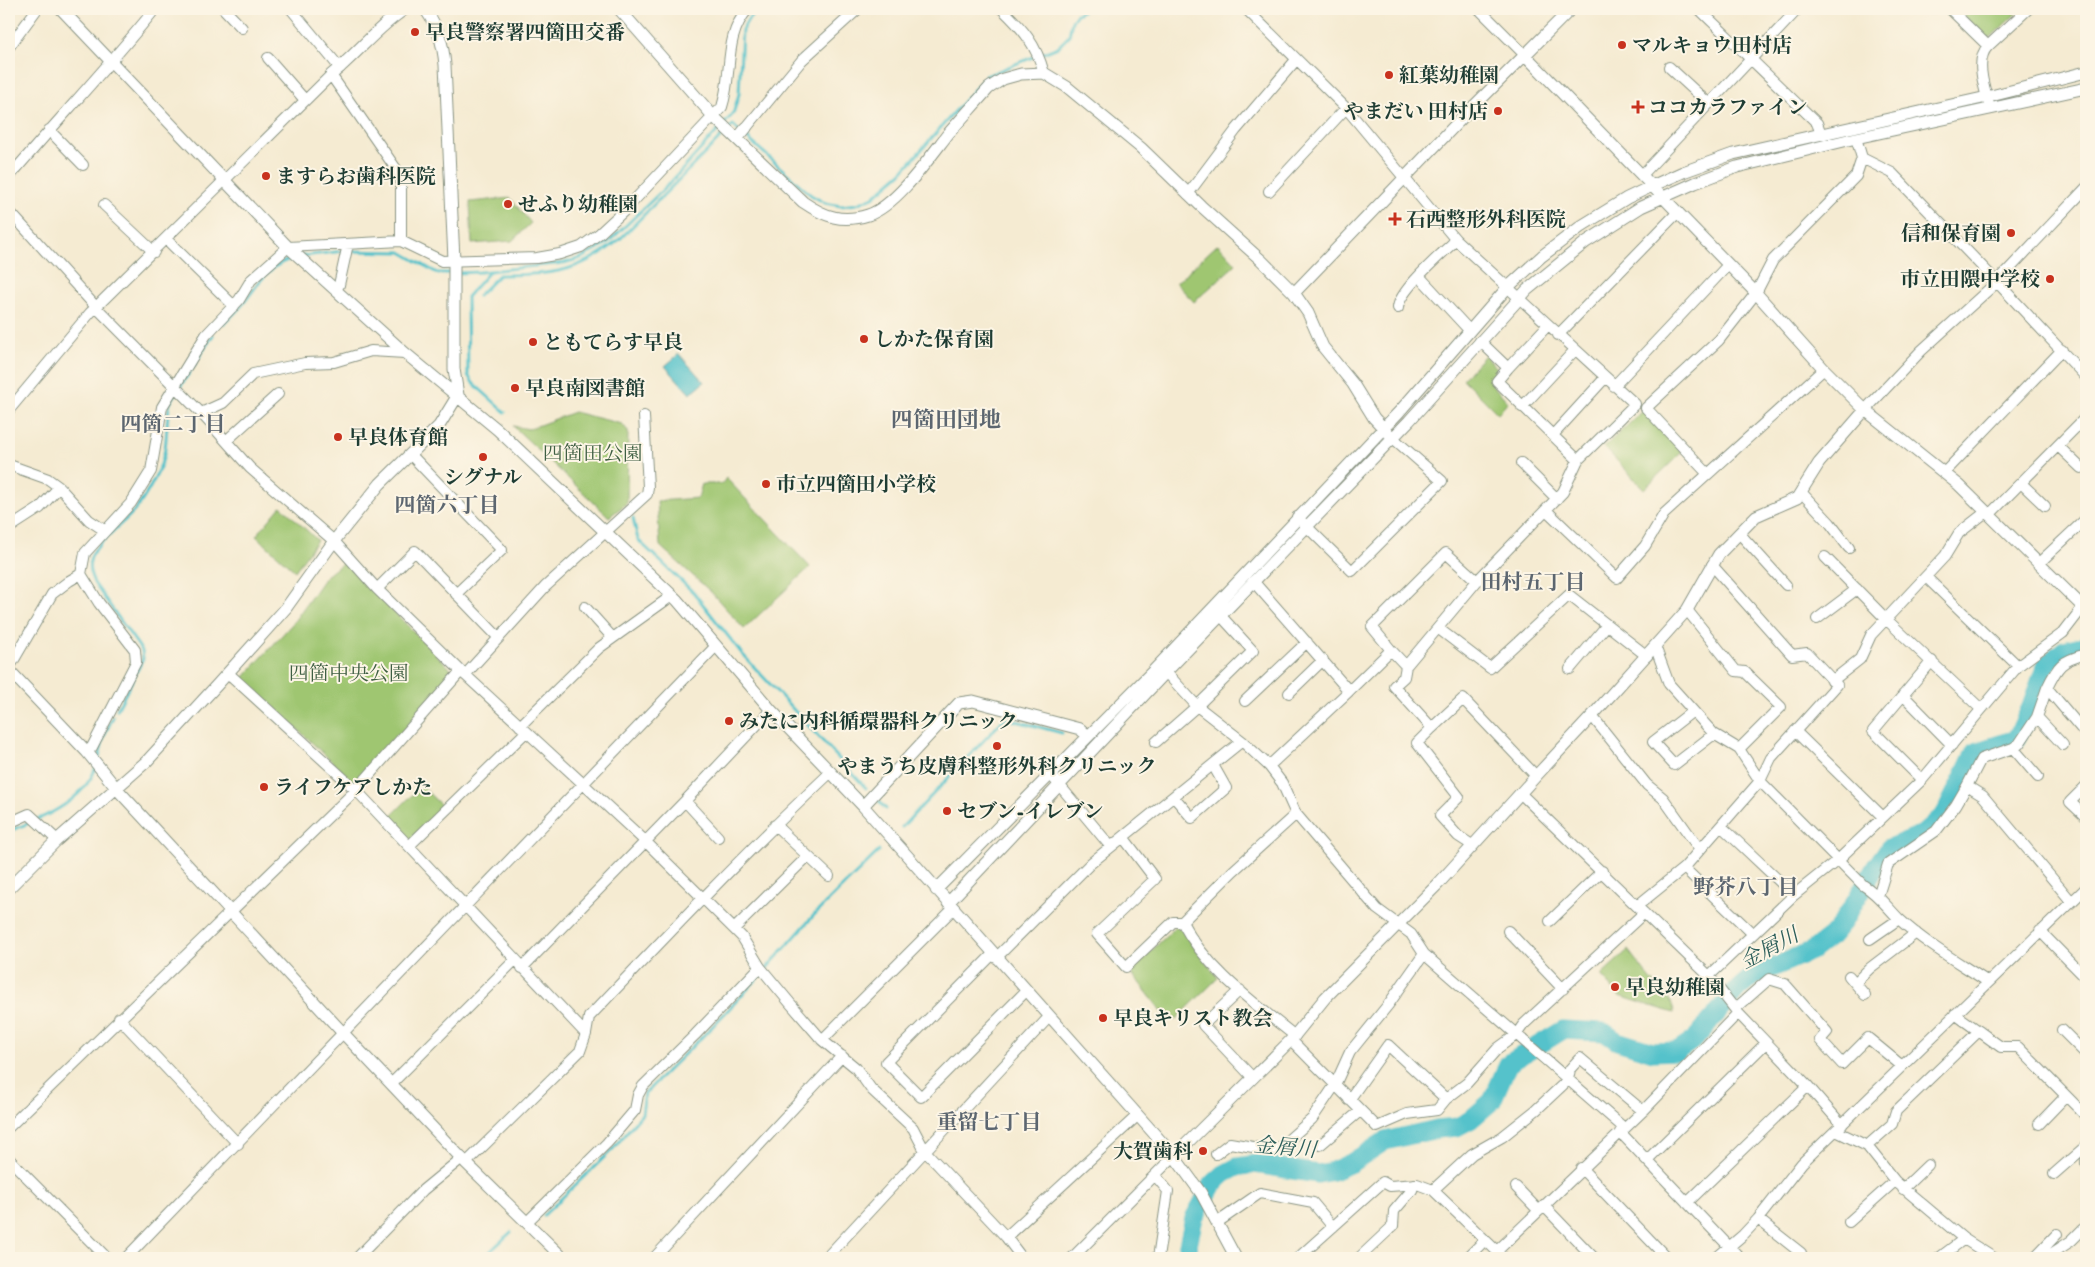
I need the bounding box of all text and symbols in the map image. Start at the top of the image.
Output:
place label: 早良警察署四箇田交番 [425,21,625,46]
marker: 早良警察署四箇田交番 [409,26,421,38]
place label: マルキョウ田村店 [1632,34,1792,59]
marker: マルキョウ田村店 [1616,39,1628,51]
place label: 紅葉幼稚園 [1399,64,1499,89]
marker: 紅葉幼稚園 [1383,69,1395,81]
place label: ココカラファイン [1648,96,1808,121]
place label: やまだい 田村店 [1344,100,1488,125]
marker: ココカラファイン [1632,101,1644,113]
marker: やまだい 田村店 [1492,105,1504,117]
place label: ますらお歯科医院 [276,165,436,190]
marker: ますらお歯科医院 [260,170,272,182]
place label: せふり幼稚園 [518,193,638,218]
marker: せふり幼稚園 [502,198,514,210]
place label: 石西整形外科医院 [1406,208,1566,233]
marker: 石西整形外科医院 [1388,212,1402,226]
place label: 信和保育園 [1901,222,2001,247]
marker: 信和保育園 [2005,227,2017,239]
place label: 市立田隈中学校 [1900,268,2040,293]
marker: 市立田隈中学校 [2044,273,2056,285]
place label: しかた保育園 [874,328,994,353]
place label: ともてらす早良 [543,331,683,356]
marker: しかた保育園 [858,333,870,345]
marker: ともてらす早良 [527,336,539,348]
place label: 早良南図書館 [525,377,645,402]
marker: 早良南図書館 [509,382,521,394]
district label: 四箇田団地 [891,407,1001,434]
district label: 四箇二丁目 [121,412,226,438]
place label: 早良体育館 [348,426,448,451]
marker: 早良体育館 [332,431,344,443]
park label: 四箇田公園 [543,442,643,467]
marker: シグナル [477,451,489,463]
place label: シグナル [444,466,522,491]
place label: 市立四箇田小学校 [776,473,936,498]
marker: 市立四箇田小学校 [760,478,772,490]
district label: 四箇六丁目 [395,493,500,519]
district label: 田村五丁目 [1481,570,1586,596]
park label: 四箇中央公園 [289,662,409,687]
place label: みたに内科循環器科クリニック [739,710,1018,735]
marker: みたに内科循環器科クリニック [723,715,735,727]
marker: やまうち皮膚科整形外科クリニック [991,740,1003,752]
place label: やまうち皮膚科整形外科クリニック [838,755,1156,780]
place label: ライフケアしかた [274,776,432,801]
marker: ライフケアしかた [258,781,270,793]
place label: セブン-イレブン [957,800,1104,825]
marker: セブン-イレブン [941,805,953,817]
district label: 野芥八丁目 [1694,875,1799,901]
water label: 金屑川 [1736,922,1805,975]
place label: 早良幼稚園 [1625,976,1725,1001]
marker: 早良幼稚園 [1609,981,1621,993]
place label: 早良キリスト教会 [1113,1007,1273,1032]
marker: 早良キリスト教会 [1097,1012,1109,1024]
district label: 重留七丁目 [937,1110,1042,1136]
water label: 金屑川 [1252,1132,1319,1164]
place label: 大賀歯科 [1113,1140,1193,1165]
marker: 大賀歯科 [1197,1145,1209,1157]

